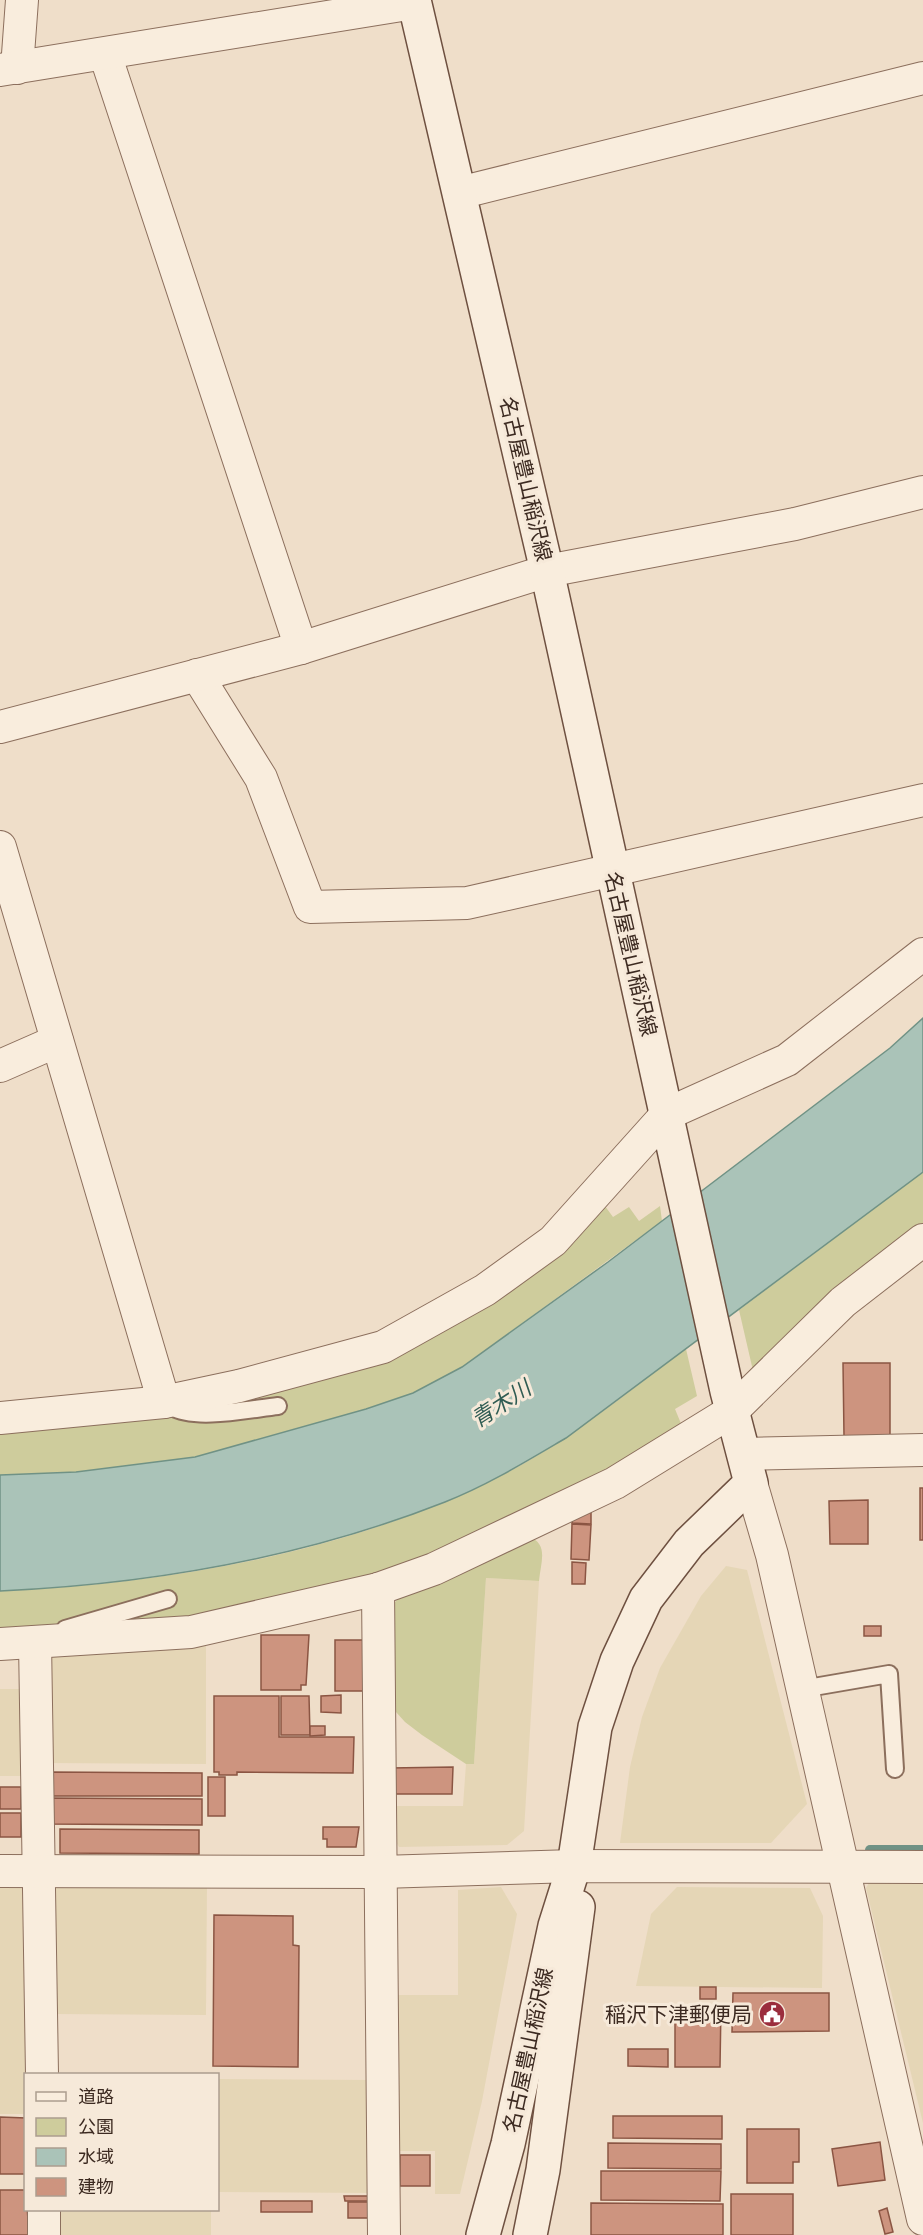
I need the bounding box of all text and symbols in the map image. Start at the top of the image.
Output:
street label: 名古屋豊山稲沢線 [495,394,557,564]
street label: 名古屋豊山稲沢線 [600,869,662,1039]
water label: 青木川 [466,1374,538,1433]
street label: 名古屋豊山稲沢線 [498,1965,558,2135]
public building icon: 稲沢下津郵便局 [757,1999,787,2029]
place label: 稲沢下津郵便局 [605,2002,752,2027]
legend [24,2073,219,2211]
text: 道路 [78,2086,114,2108]
text: 公園 [78,2116,114,2138]
text: 水域 [78,2146,114,2168]
text: 建物 [78,2176,114,2198]

